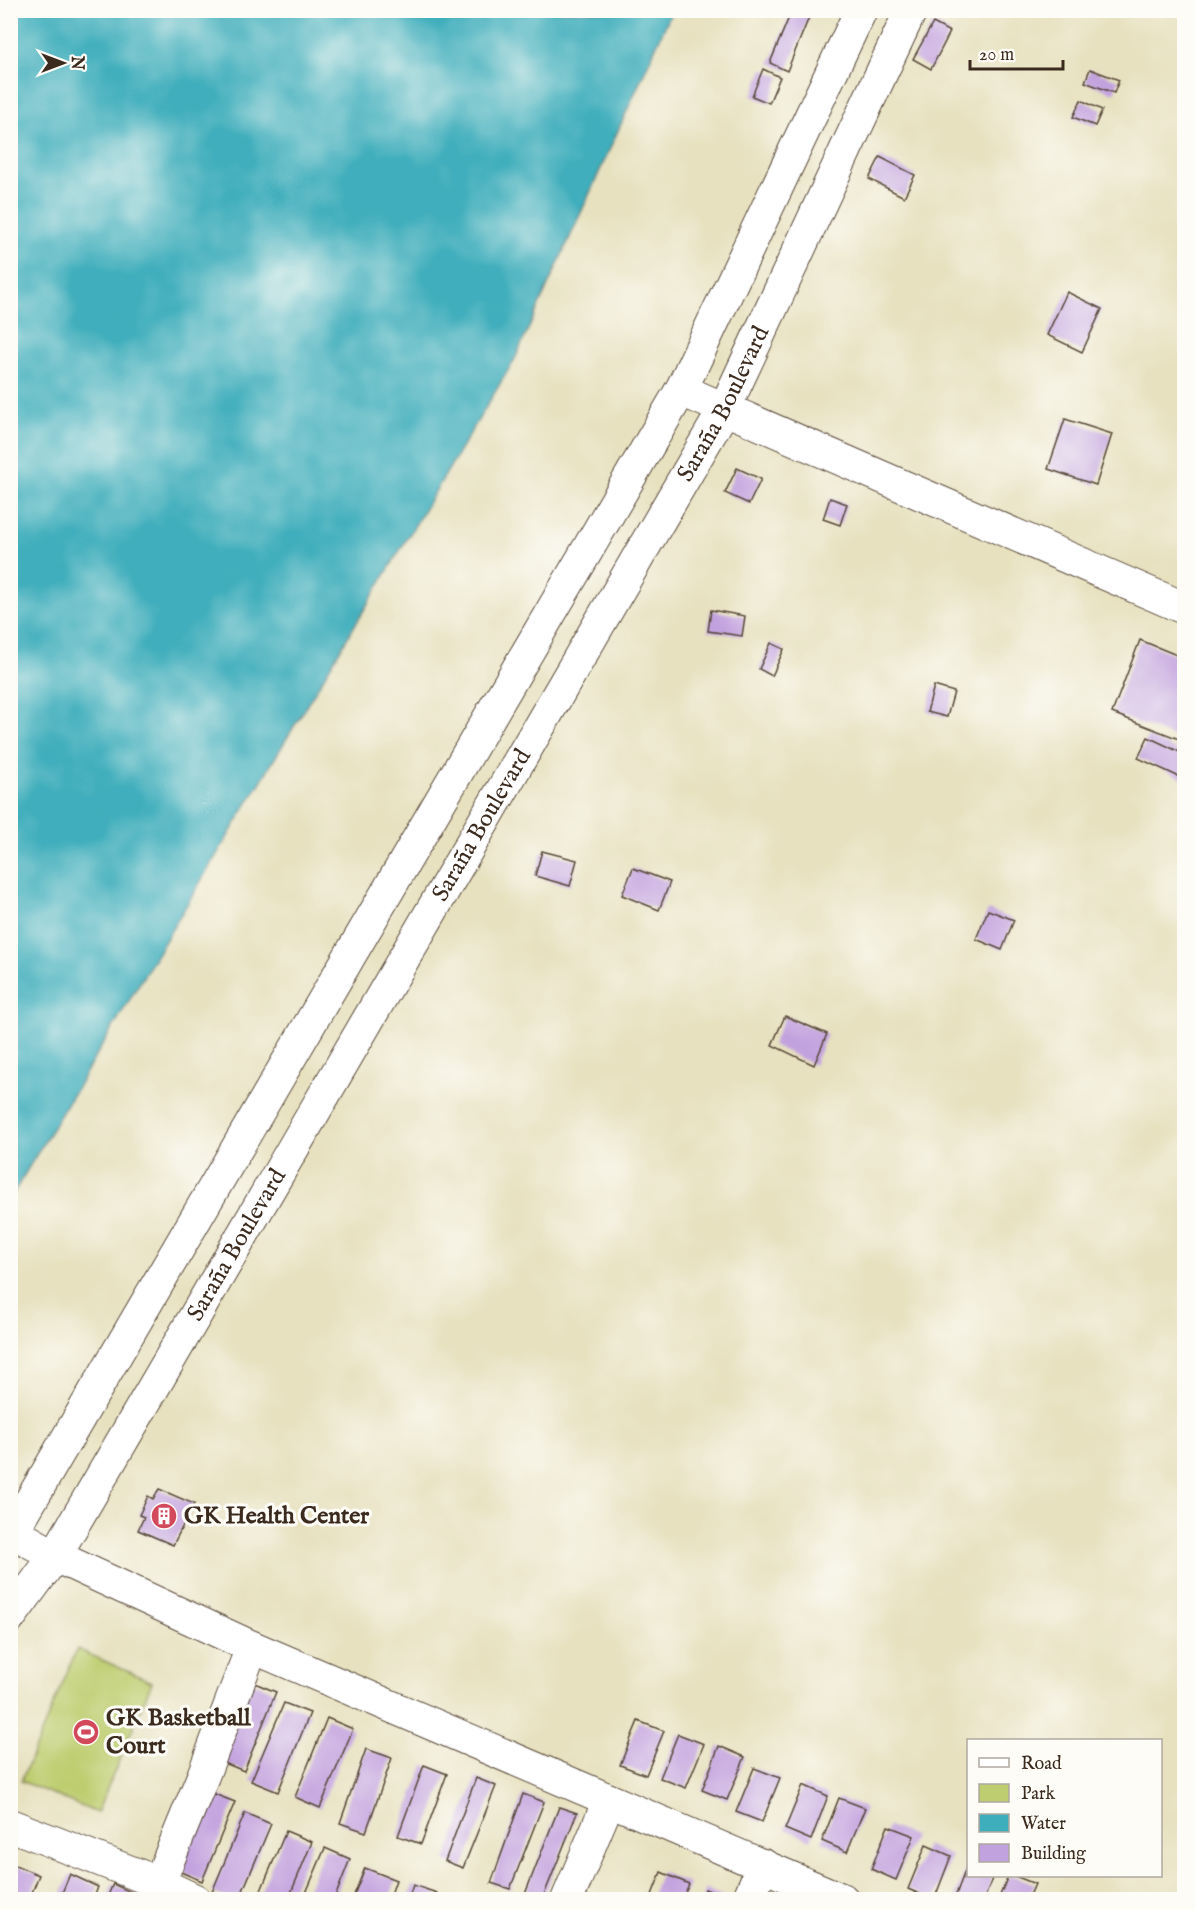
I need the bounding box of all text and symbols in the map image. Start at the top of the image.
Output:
north arrow [33,33,93,93]
scale bar [970,33,1063,71]
text: 20 m [979,44,1014,67]
text: N [66,55,86,70]
street label: Saraña Boulevard [670,321,777,487]
street label: Saraña Boulevard [425,743,538,907]
street label: Saraña Boulevard [180,1163,293,1327]
building icon: GK Health Center [149,1501,179,1531]
place label: GK Health Center [184,1501,369,1532]
place label: GK Basketball Court [106,1703,251,1762]
sports icon: GK Basketball Court [71,1717,101,1747]
legend [967,1739,1162,1877]
text: Road [1021,1753,1062,1776]
text: Park [1021,1783,1056,1806]
text: Water [1021,1813,1066,1836]
text: Building [1021,1843,1086,1866]

